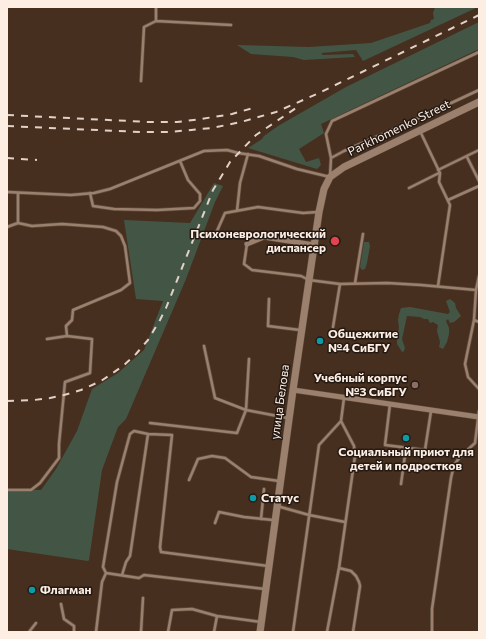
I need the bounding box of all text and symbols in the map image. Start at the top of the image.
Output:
street label: Parkhomenko Street [345,97,453,159]
place label: Психоневрологический диспансер [190,227,326,255]
marker: Психоневрологический диспансер [329,235,341,247]
place label: Общежитие №4 СиБГУ [328,327,398,355]
marker: Общежитие №4 СиБГУ [315,336,325,346]
street label: улица Белова [268,364,292,440]
place label: Учебный корпус №3 СиБГУ [314,371,407,399]
marker: Учебный корпус №3 СиБГУ [410,380,420,390]
marker: Социальный приют для детей и подростков [401,433,411,443]
place label: Социальный приют для детей и подростков [338,445,474,473]
place label: Статус [261,491,299,505]
marker: Статус [248,493,258,503]
place label: Флагман [40,583,91,597]
marker: Флагман [27,585,37,595]

